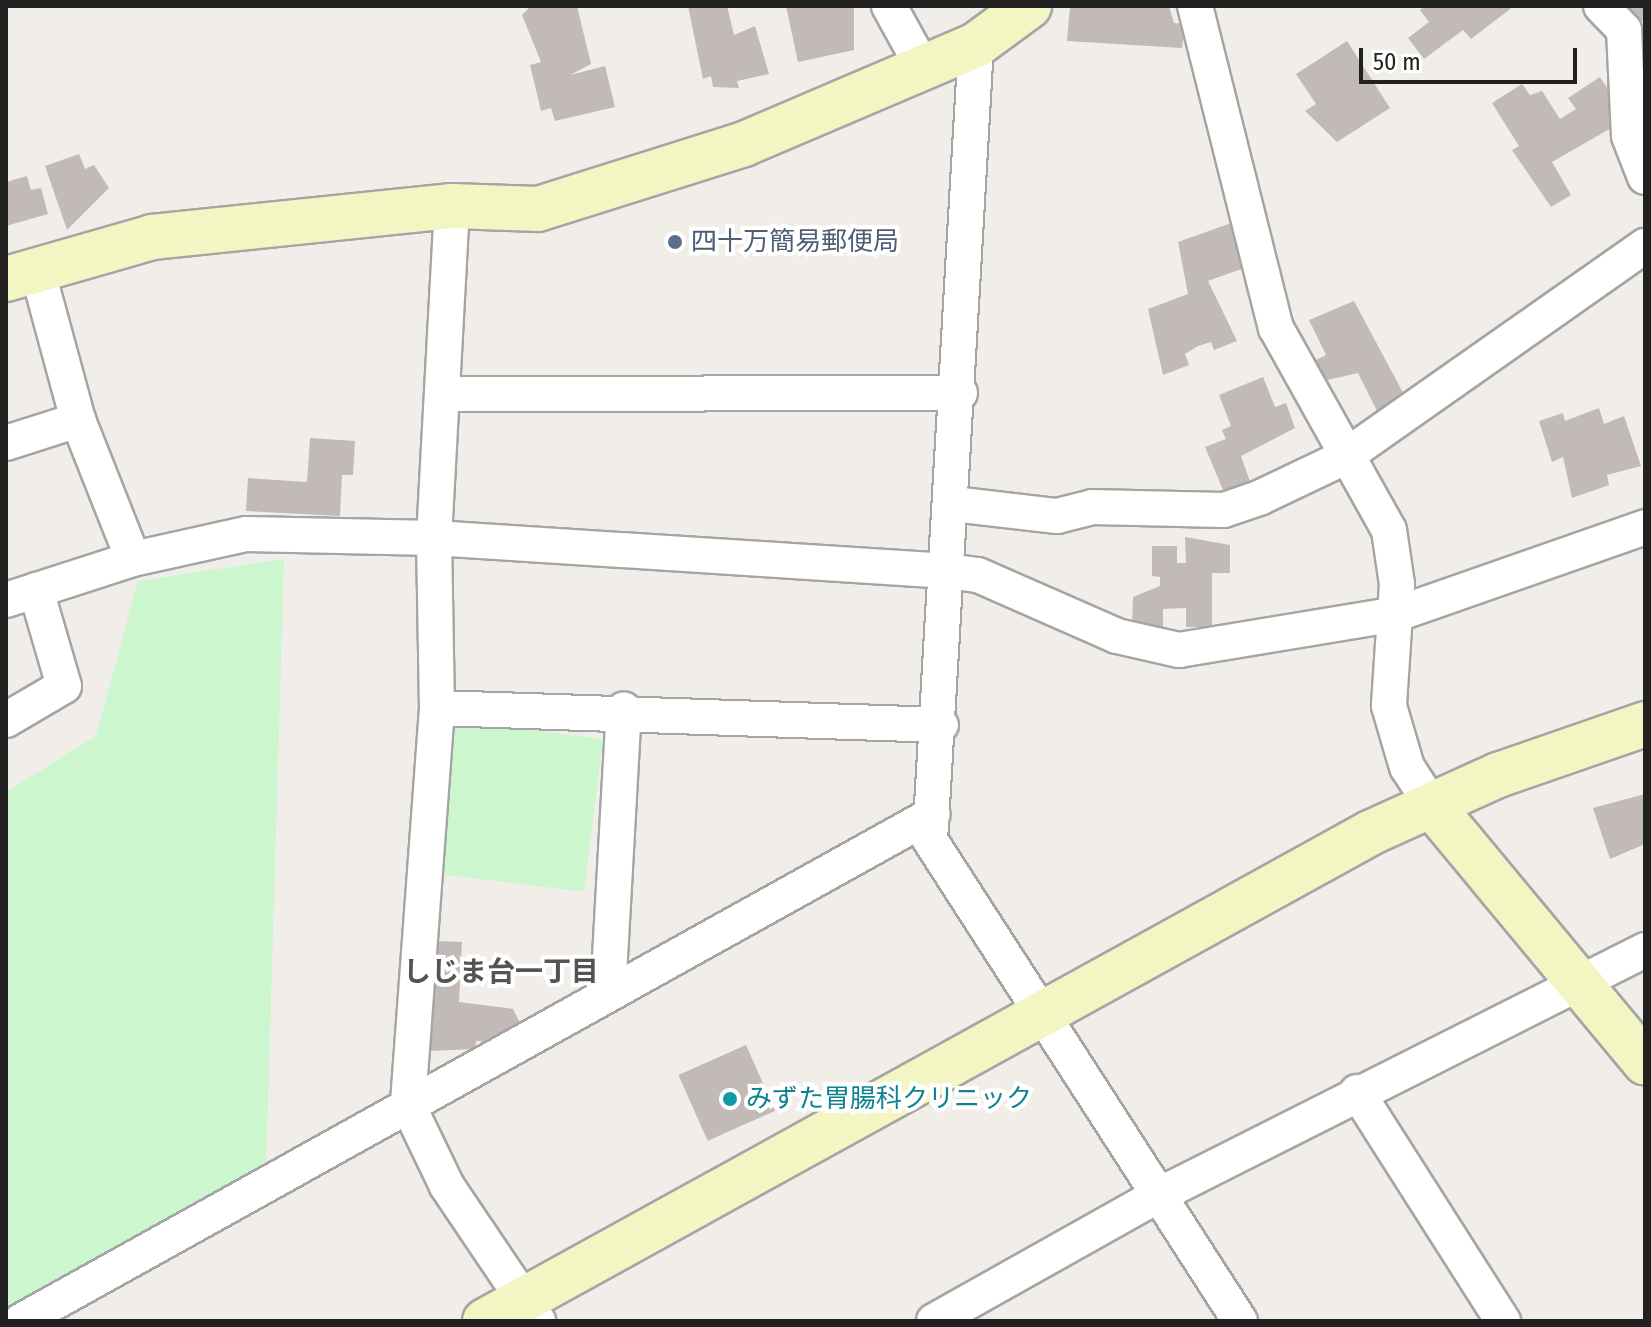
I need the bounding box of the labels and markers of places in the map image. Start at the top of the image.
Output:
place label: 四十万簡易郵便局 [691,226,899,258]
marker: 四十万簡易郵便局 [666,233,684,251]
place label: みずた胃腸科クリニック [746,1083,1032,1115]
marker: みずた胃腸科クリニック [721,1090,739,1108]

